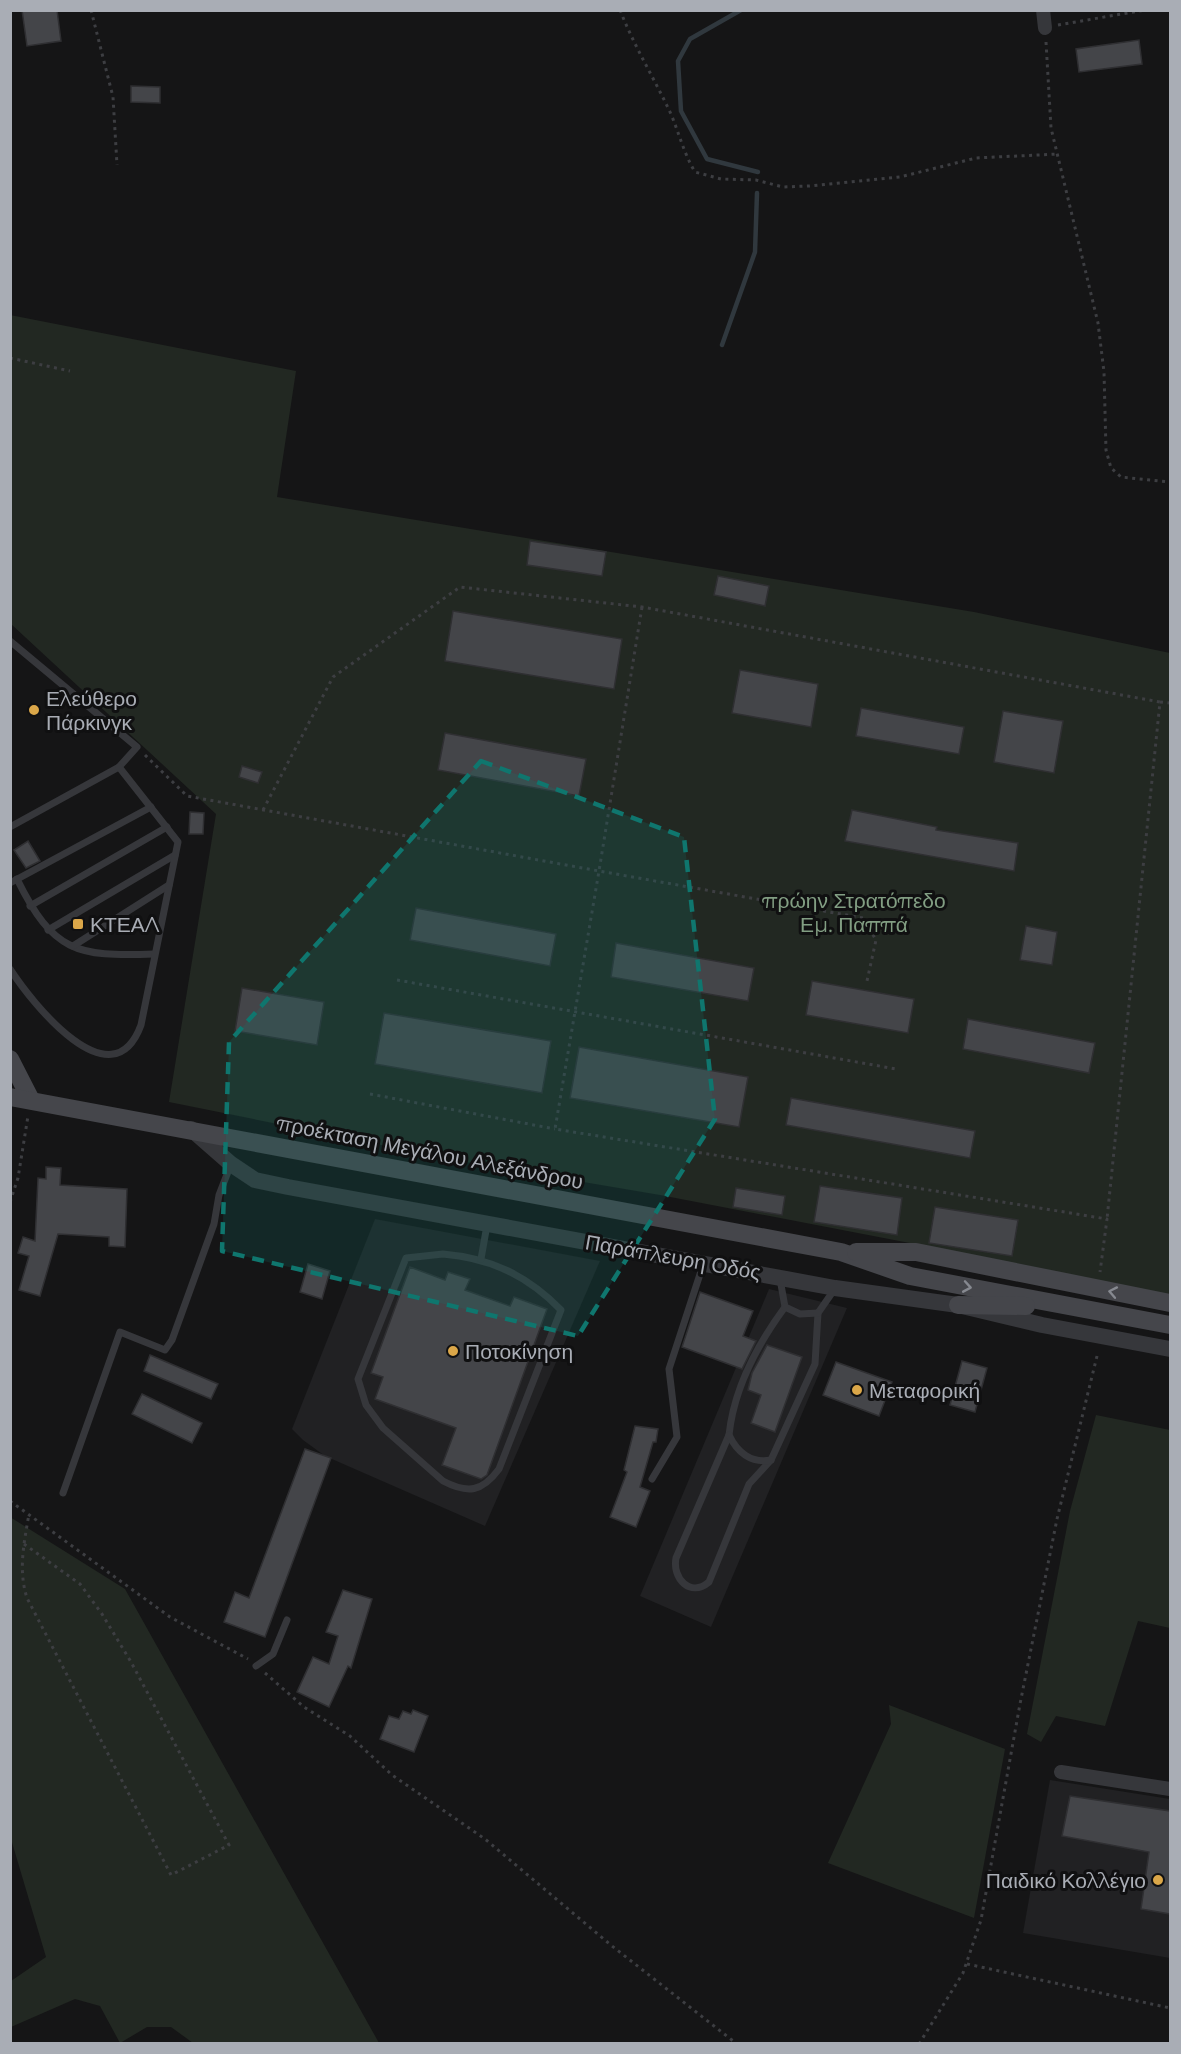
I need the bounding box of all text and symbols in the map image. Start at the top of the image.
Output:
place label: Ελεύθερο Πάρκινγκ [46,686,137,735]
marker: Ελεύθερο Πάρκινγκ [27,703,41,717]
park label: πρώην Στρατόπεδο Εμ. Παππά [761,888,946,937]
place label: ΚΤΕΑΛ [90,912,160,937]
marker: ΚΤΕΑΛ [71,917,85,931]
street label: προέκταση Μεγάλου Αλεξάνδρου [274,1110,585,1194]
street label: Παράπλευρη Οδός [583,1229,763,1285]
one-way arrow [962,1280,972,1293]
one-way arrow [1108,1286,1118,1299]
place label: Ποτοκίνηση [465,1339,573,1364]
marker: Ποτοκίνηση [446,1344,460,1358]
place label: Μεταφορική [869,1378,980,1403]
marker: Μεταφορική [850,1383,864,1397]
place label: Παιδικό Κολλέγιο [986,1868,1146,1893]
marker: Παιδικό Κολλέγιο [1151,1873,1165,1887]

